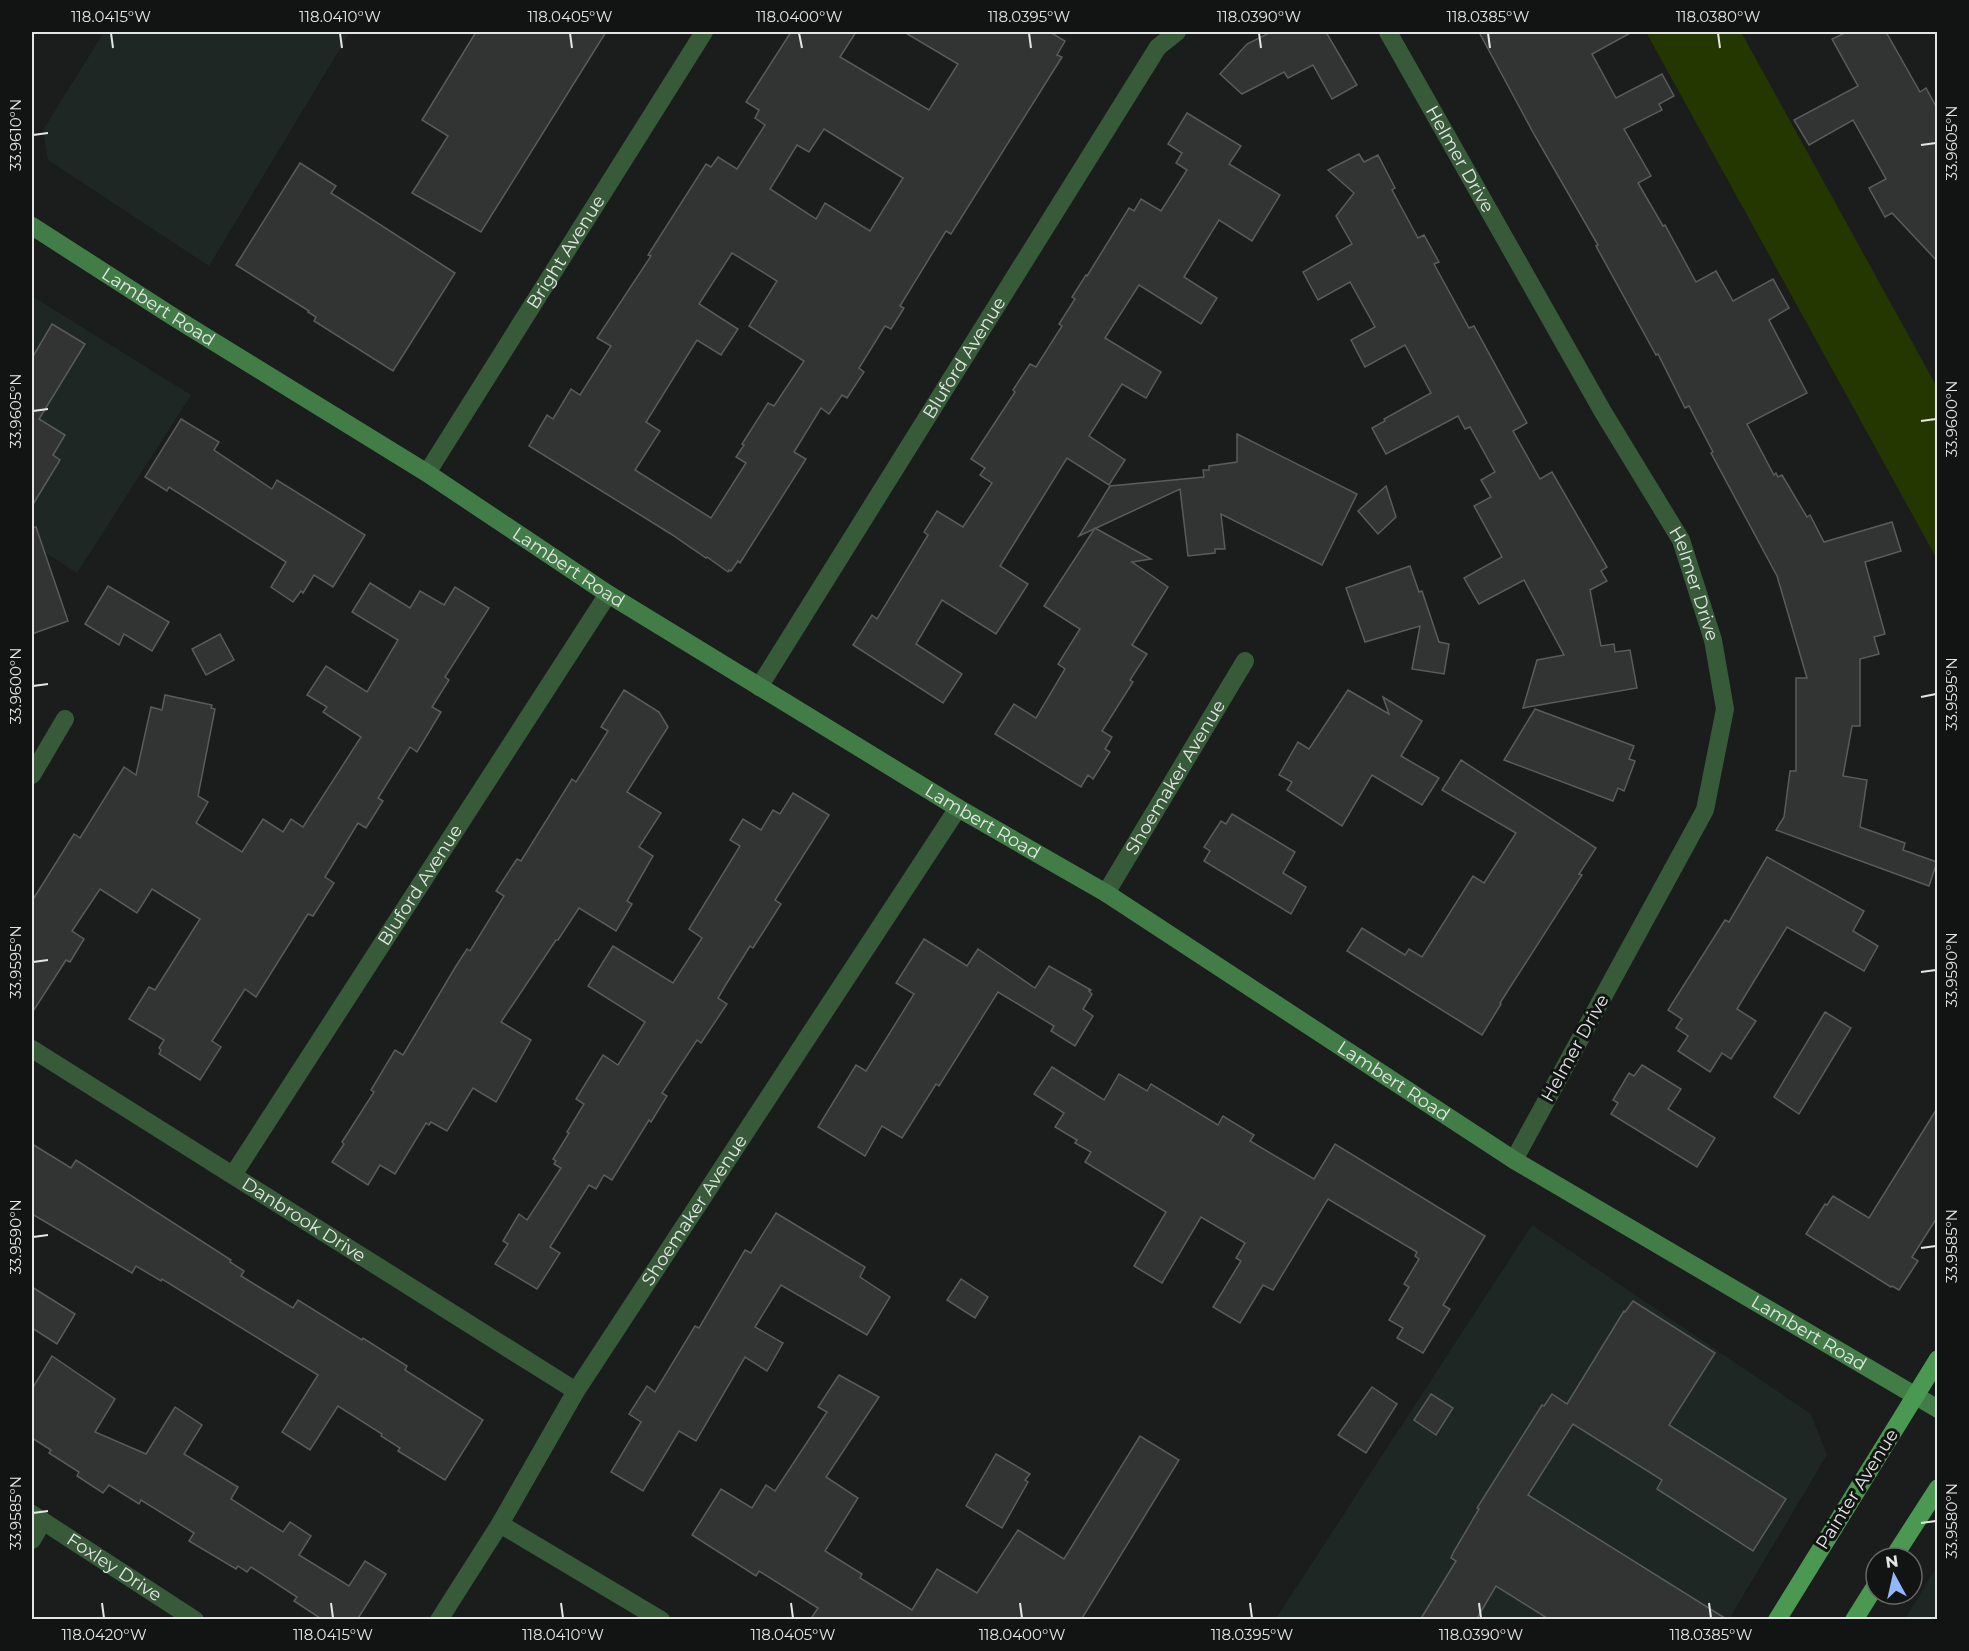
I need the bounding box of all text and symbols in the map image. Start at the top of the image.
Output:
text: 118.0415°W [71,7,151,26]
text: 118.0410°W [299,7,381,26]
text: 118.0405°W [528,7,613,26]
text: 118.0400°W [756,7,843,26]
text: 118.0395°W [988,7,1071,26]
text: 118.0390°W [1217,7,1301,26]
text: 118.0385°W [1446,7,1530,26]
text: 118.0380°W [1676,7,1761,26]
text: 33.9610°N [6,99,25,171]
street label: Helmer Drive [1421,102,1499,217]
text: 33.9605°N [1942,106,1961,180]
street label: Bright Avenue [522,191,610,313]
street label: Lambert Road [98,263,219,351]
street label: Bluford Avenue [918,293,1011,423]
text: 33.9605°N [6,374,25,448]
text: 33.9600°N [1942,381,1961,457]
street label: Lambert Road [508,522,629,612]
street label: Helmer Drive [1664,522,1724,644]
text: 33.9600°N [6,648,25,724]
text: 33.9595°N [1942,657,1961,731]
street label: Shoemaker Avenue [1121,696,1230,858]
street label: Lambert Road [921,779,1044,864]
street label: Bluford Avenue [373,820,467,950]
text: 33.9595°N [6,925,25,999]
text: 33.9590°N [1942,932,1961,1008]
street label: Helmer Drive [1536,990,1614,1106]
street label: Lambert Road [1333,1036,1454,1126]
street label: Shoemaker Avenue [637,1130,752,1290]
street label: Danbrook Drive [238,1173,370,1267]
text: 33.9590°N [6,1199,25,1275]
text: 33.9585°N [1942,1209,1961,1283]
street label: Lambert Road [1747,1291,1870,1376]
street label: Painter Avenue [1811,1425,1903,1553]
text: 33.9585°N [6,1476,25,1550]
text: 33.9580°N [1942,1483,1961,1559]
street label: Foxley Drive [62,1529,166,1606]
north arrow [1864,1546,1924,1606]
text: N [1884,1551,1900,1572]
text: 118.0420°W [61,1625,147,1644]
text: 118.0415°W [293,1625,373,1644]
text: 118.0410°W [522,1625,604,1644]
text: 118.0405°W [751,1625,836,1644]
text: 118.0400°W [979,1625,1066,1644]
text: 118.0395°W [1211,1625,1294,1644]
text: 118.0390°W [1439,1625,1523,1644]
text: 118.0385°W [1669,1625,1753,1644]

